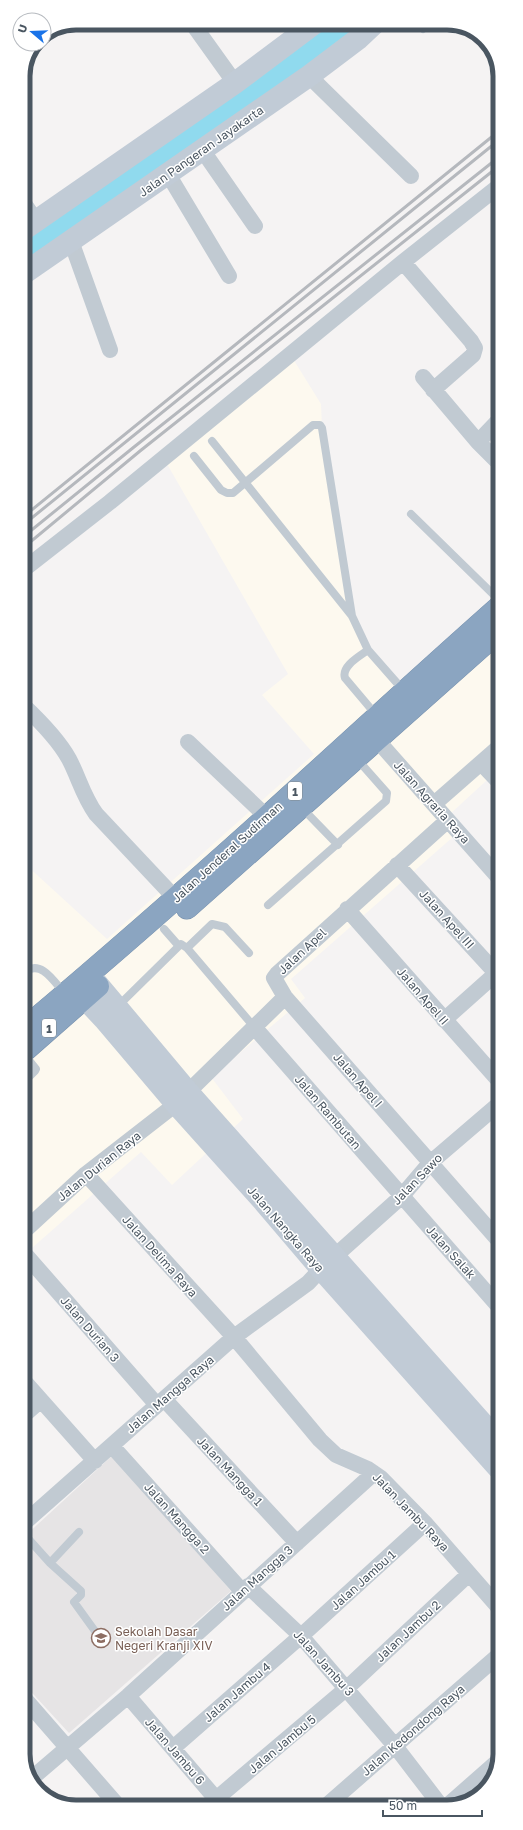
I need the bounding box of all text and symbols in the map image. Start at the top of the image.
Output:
north arrow [12,12,52,52]
text: U [15,23,30,34]
street label: Jalan Pangeran Jayakarta [136,102,266,200]
street label: Jalan Agraria Raya [391,757,473,847]
road number: 1 [288,782,302,800]
street label: Jalan Jenderal Sudirman [169,799,285,905]
street label: Jalan Apel III [416,886,478,952]
street label: Jalan Apel [275,925,329,977]
street label: Jalan Apel II [394,964,452,1028]
road number: 1 [42,1019,56,1037]
street label: Jalan Apel I [330,1050,386,1110]
street label: Jalan Rambutan [292,1072,364,1152]
street label: Jalan Durian Raya [54,1128,144,1204]
street label: Jalan Sawo [389,1150,445,1208]
street label: Jalan Nangka Raya [244,1183,328,1275]
street label: Jalan Delima Raya [119,1212,201,1300]
street label: Jalan Salak [423,1222,479,1282]
street label: Jalan Durian 3 [57,1293,123,1365]
street label: Jalan Mangga Raya [123,1352,217,1436]
street label: Jalan Mangga 1 [194,1433,266,1509]
street label: Jalan Jambu Raya [370,1469,452,1555]
street label: Jalan Mangga 2 [141,1479,213,1557]
street label: Jalan Mangga 3 [218,1542,296,1614]
street label: Jalan Jambu 1 [328,1547,399,1613]
street label: Jalan Jambu 2 [372,1597,444,1665]
place label: Sekolah Dasar Negeri Kranji XIV [115,1624,212,1653]
school or university icon: Sekolah Dasar Negeri Kranji XIV [90,1627,112,1649]
street label: Jalan Jambu 3 [291,1627,357,1699]
street label: Jalan Jambu 4 [201,1659,273,1725]
street label: Jalan Kedondong Raya [358,1681,468,1779]
street label: Jalan Jambu 5 [245,1712,319,1776]
street label: Jalan Jambu 6 [142,1715,208,1787]
scale bar [383,1792,482,1818]
text: 50 m [389,1798,417,1813]

